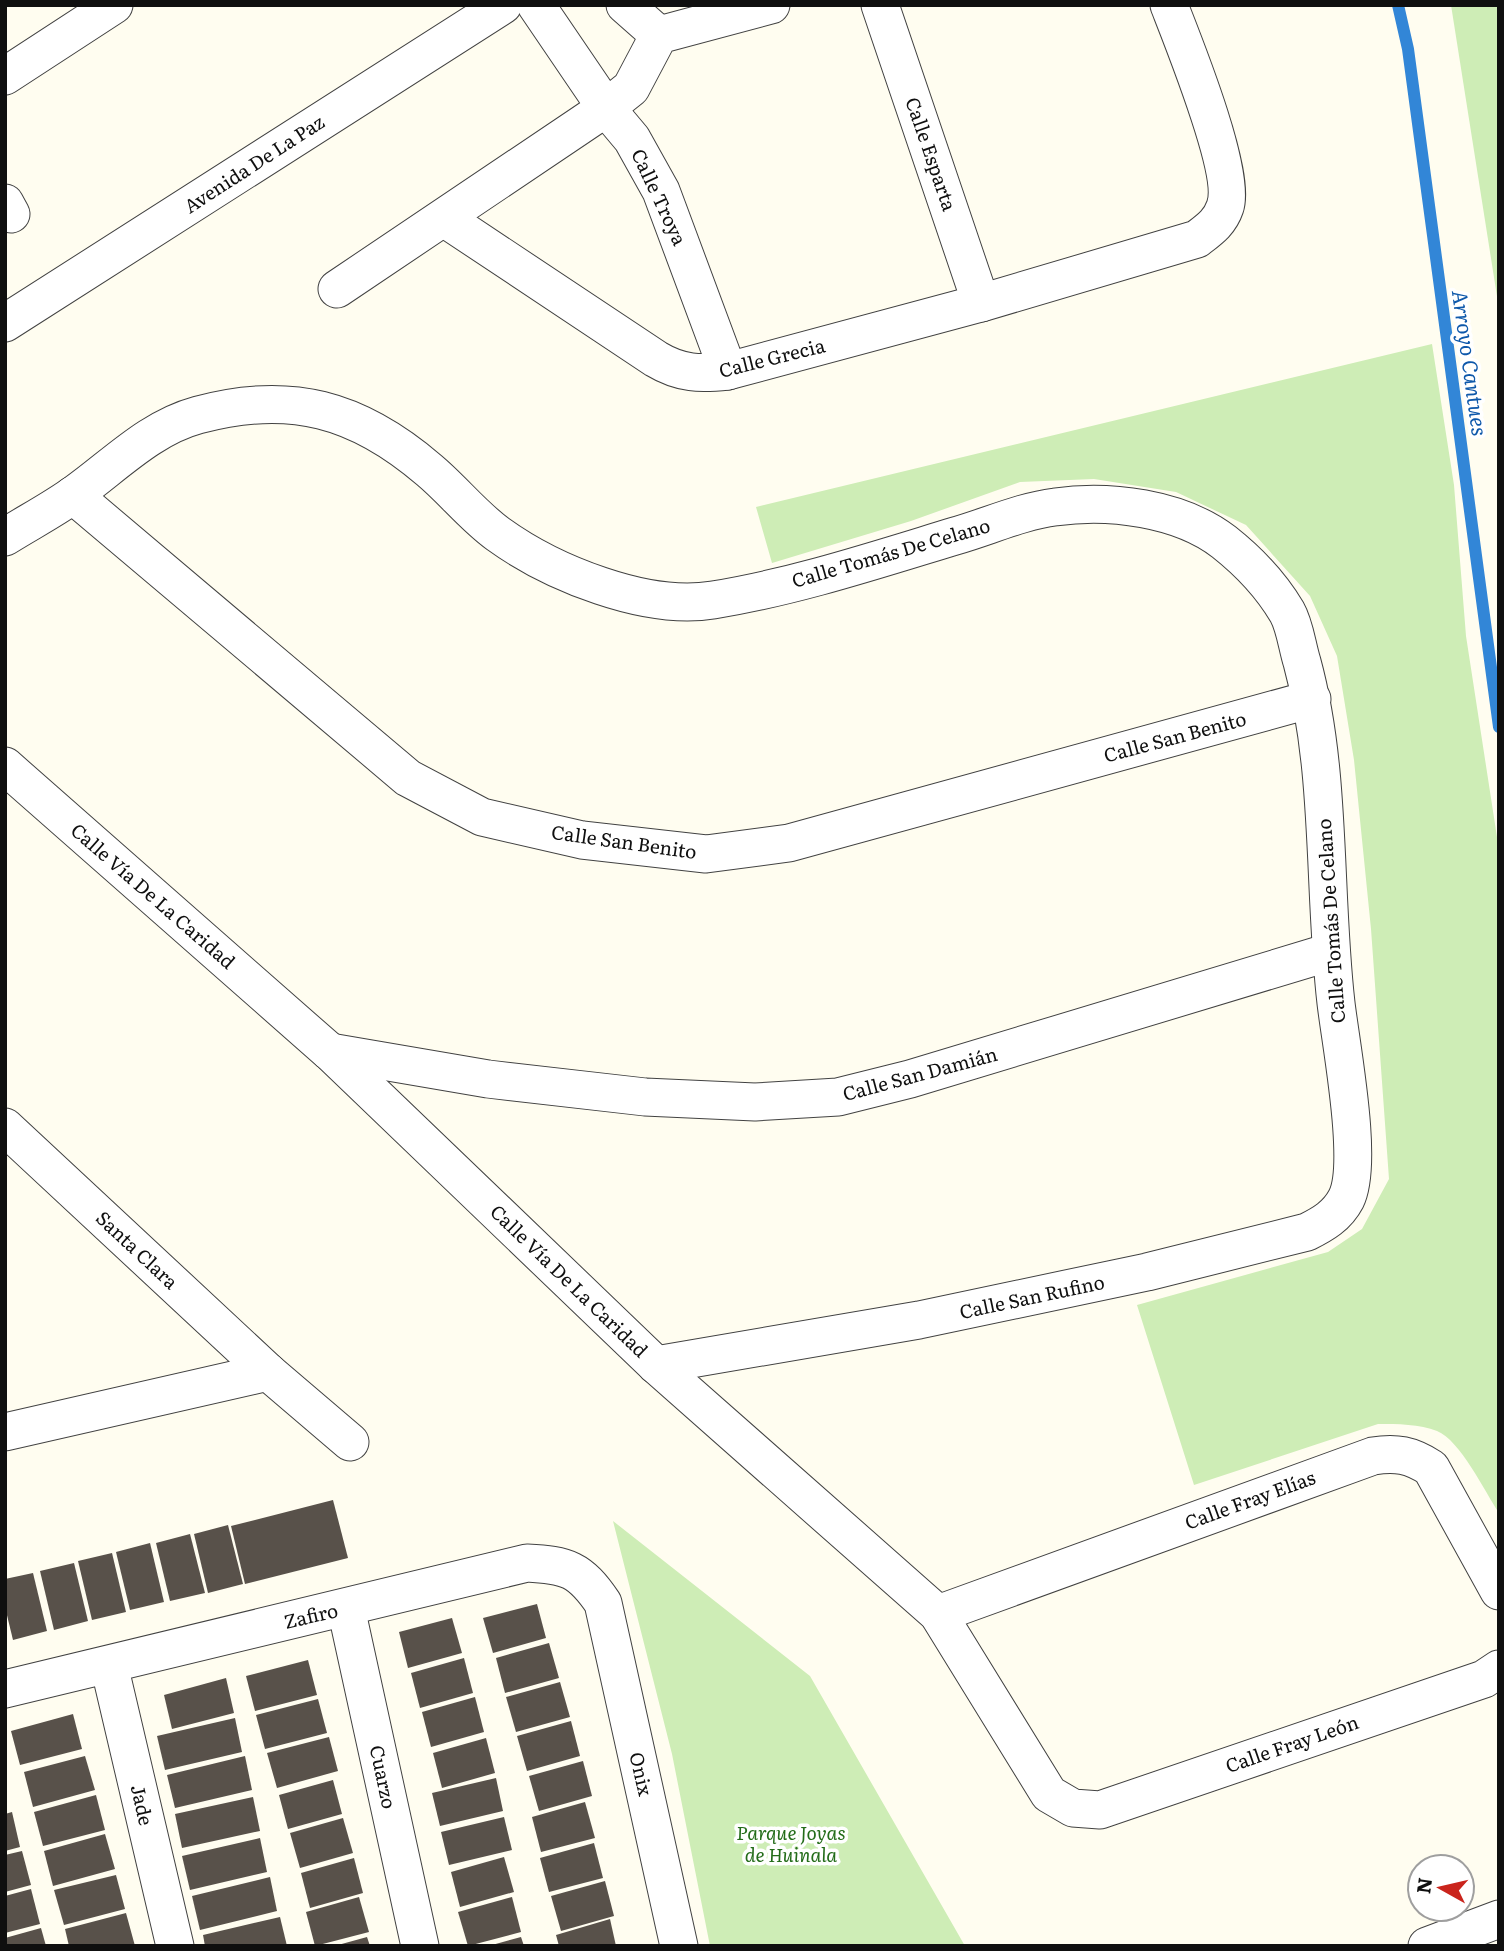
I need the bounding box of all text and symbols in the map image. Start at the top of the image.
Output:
street label: Calle Esparta [899,93,965,215]
street label: Avenida De La Paz [178,107,329,219]
street label: Calle Troya [625,144,695,250]
water label: Arroyo Cantues [1446,288,1497,438]
street label: Calle Grecia [716,330,829,384]
street label: Calle Tomás De Celano [788,510,993,594]
street label: Calle San Benito [1100,704,1249,769]
street label: Calle Vía De La Caridad [65,816,242,975]
street label: Calle San Benito [550,817,699,865]
street label: Calle Tomás De Celano [1309,818,1351,1024]
street label: Calle San Damián [839,1039,1000,1107]
street label: Calle Vía De La Caridad [484,1197,655,1363]
street label: Santa Clara [90,1204,186,1295]
street label: Calle San Rufino [957,1267,1107,1325]
street label: Calle Fray Elías [1180,1462,1319,1536]
street label: Zafiro [281,1595,341,1635]
street label: Calle Fray León [1221,1707,1362,1779]
street label: Cuarzo [364,1742,404,1811]
street label: Onix [623,1749,661,1799]
street label: Jade [125,1782,161,1828]
park label: Parque Joyas de Huinala [736,1818,846,1868]
north arrow [1406,1853,1476,1923]
text: N [1408,1876,1438,1895]

